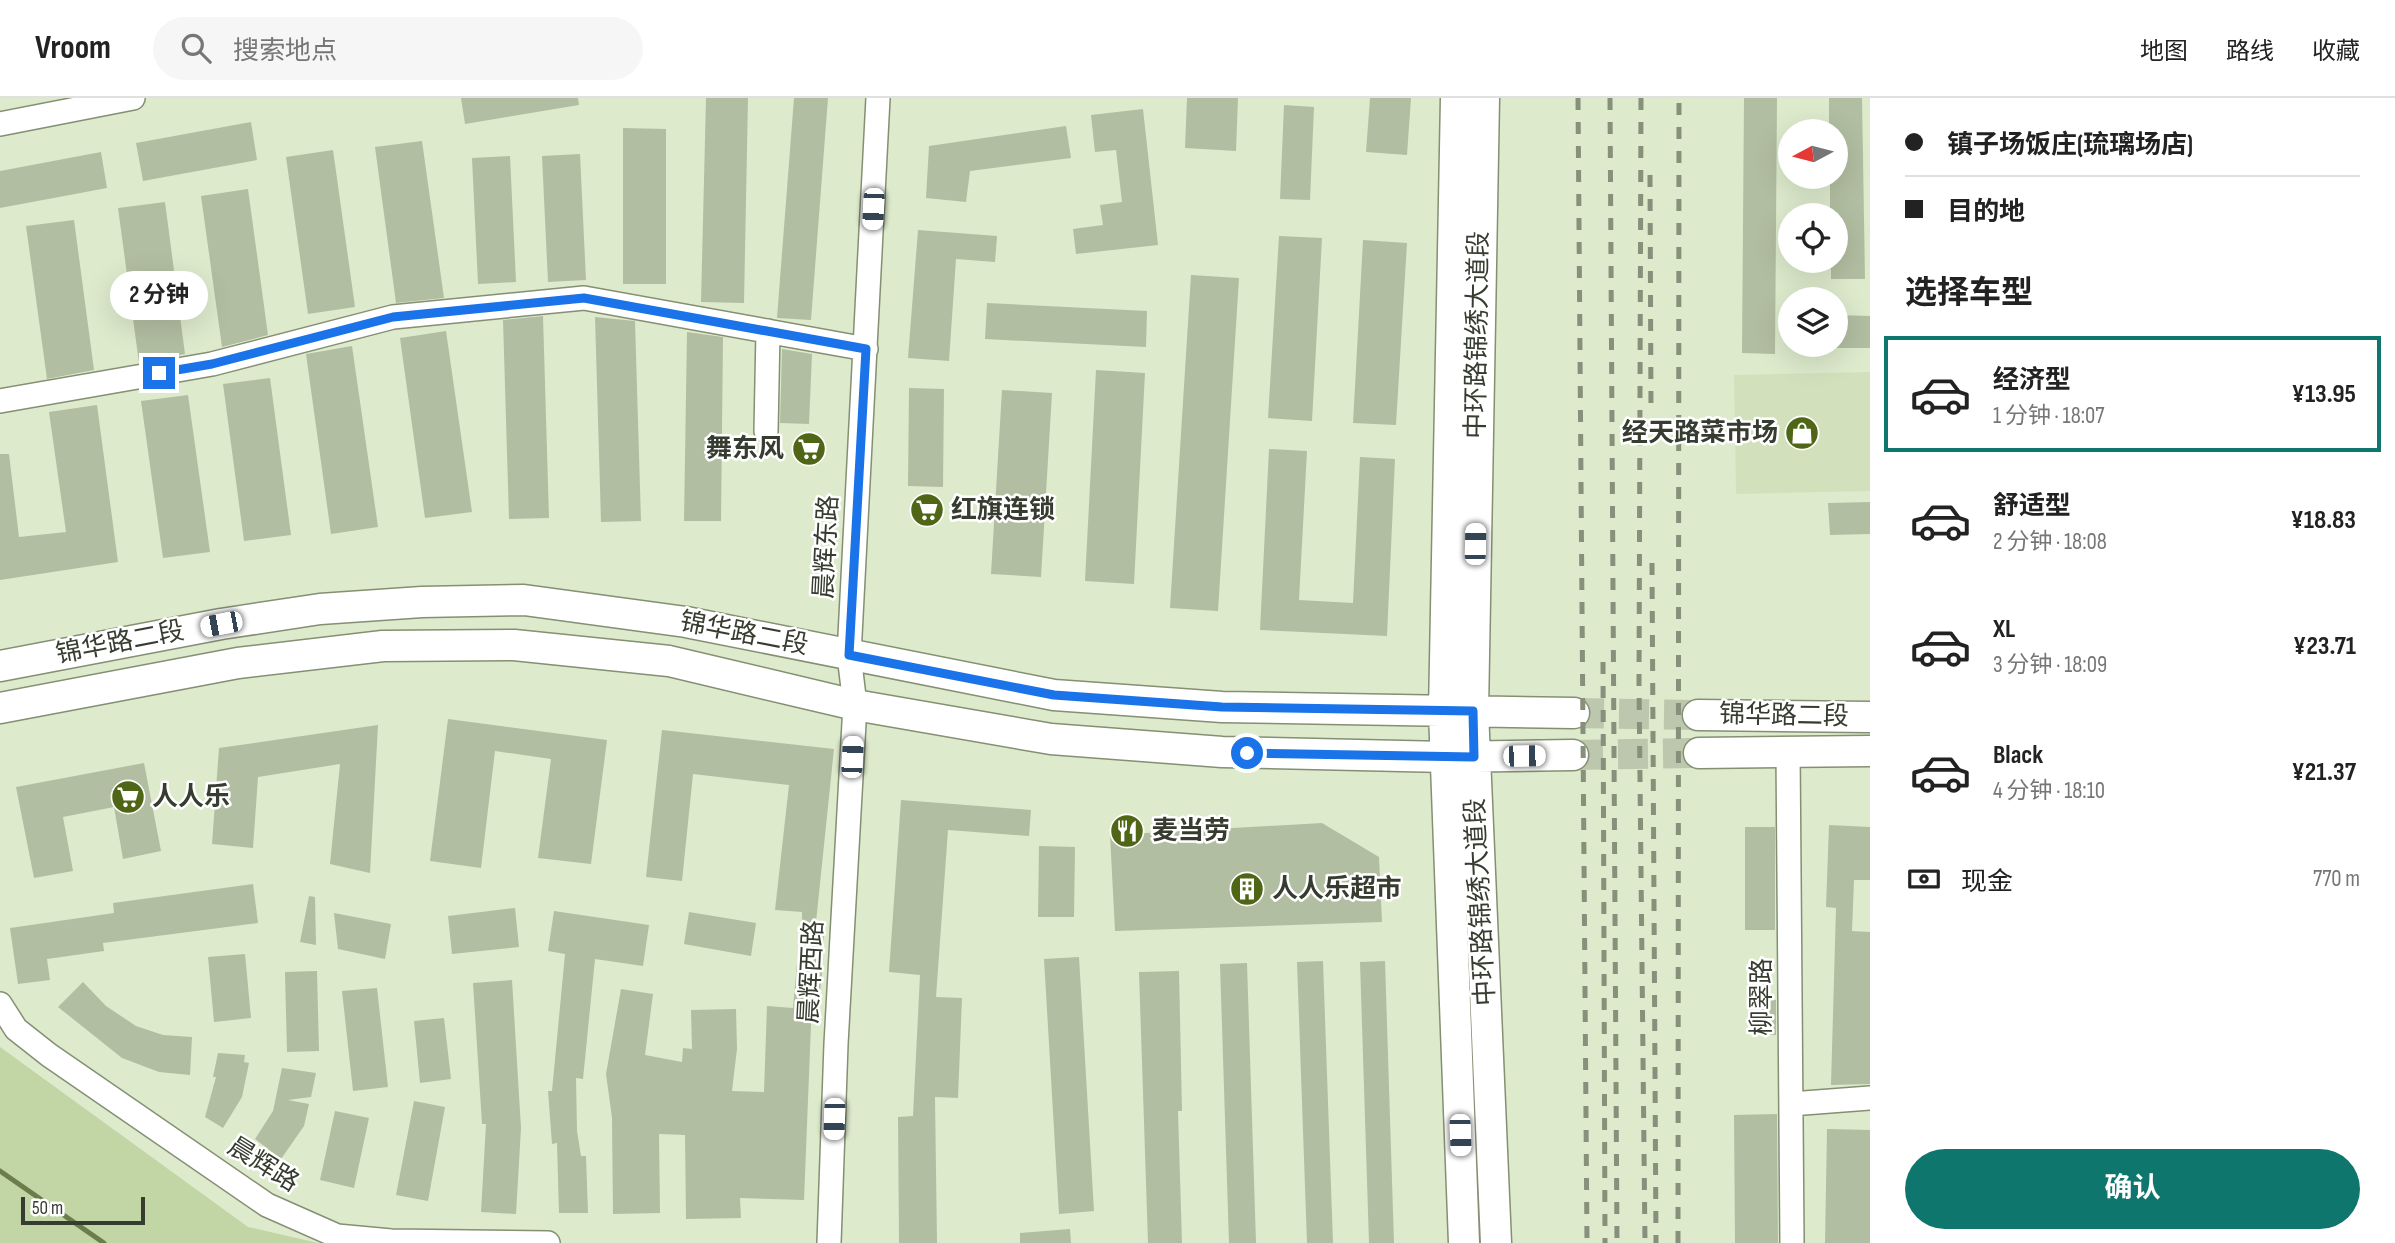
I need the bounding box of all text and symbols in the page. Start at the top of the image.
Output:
search box [153,17,643,80]
text: Vroom [35,28,111,68]
icon: search [177,29,215,67]
text: 搜索地点 [233,36,337,67]
text: 地图 [2140,37,2188,66]
text: 路线 [2226,37,2274,66]
text: 收藏 [2312,37,2360,66]
north arrow [1778,119,1848,189]
map controls [1778,119,1848,357]
text: 镇子场饭庄(琉璃场店) [1947,130,2193,161]
car [862,187,885,231]
text: 目的地 [1947,197,2025,228]
button: locate [1778,203,1848,273]
street label: 中环路锦绣大道段 [1461,231,1495,439]
callout: 2 分钟 [110,272,208,320]
text: 选择车型 [1905,274,2033,313]
text: 2 分钟 [129,281,189,309]
button: layers [1778,287,1848,357]
route end [143,357,175,389]
icon: car [1909,363,1972,426]
text: 经济型 [1993,365,2071,396]
text: ¥13.95 [2292,379,2356,410]
text: 1 分钟 · 18:07 [1993,402,2104,430]
shop icon: 经天路菜市场 [1783,414,1821,452]
place label: 经天路菜市场 [1622,418,1778,449]
supermarket icon: 舞东风 [790,430,828,468]
place label: 舞东风 [706,434,784,465]
icon: car [1909,489,1972,552]
supermarket icon: 红旗连锁 [908,491,946,529]
text: 舒适型 [1993,491,2071,522]
street label: 晨辉东路 [809,494,845,600]
place label: 红旗连锁 [951,495,1055,526]
text: ¥18.83 [2290,505,2356,536]
car [1465,523,1486,565]
text: 2 分钟 · 18:08 [1993,528,2107,556]
street label: 锦华路二段 [677,606,811,662]
car [199,610,244,638]
text: XL [1993,614,2015,645]
street label: 锦华路二段 [53,615,187,671]
icon: car [1909,615,1972,678]
text: ¥23.71 [2293,631,2356,662]
text: 3 分钟 · 18:09 [1993,651,2107,679]
street label: 锦华路二段 [1719,699,1849,733]
car [841,735,864,779]
route start [1231,737,1263,769]
text: Black [1993,740,2043,771]
icon: car [1909,741,1972,804]
car [1503,745,1546,767]
text: ¥21.37 [2292,757,2356,788]
text: 4 分钟 · 18:10 [1993,777,2105,805]
supermarket icon: 人人乐 [109,778,147,816]
place label: 人人乐 [152,782,230,813]
street label: 中环路锦绣大道段 [1460,797,1502,1007]
restaurant icon: 麦当劳 [1108,812,1146,850]
place label: 麦当劳 [1152,816,1230,847]
icon: cash [1905,860,1943,898]
text: 770 m [2313,865,2360,893]
text: 现金 [1961,867,2013,898]
building icon: 人人乐超市 [1228,870,1266,908]
place label: 人人乐超市 [1272,874,1402,905]
street label: 晨辉西路 [794,919,830,1025]
street label: 柳翠路 [1747,958,1778,1036]
car [823,1098,846,1140]
car [1449,1114,1472,1156]
street label: 晨辉路 [222,1131,304,1199]
button: 确认 [1905,1149,2360,1229]
scale bar [21,1194,145,1226]
text: 50 m [32,1197,63,1220]

